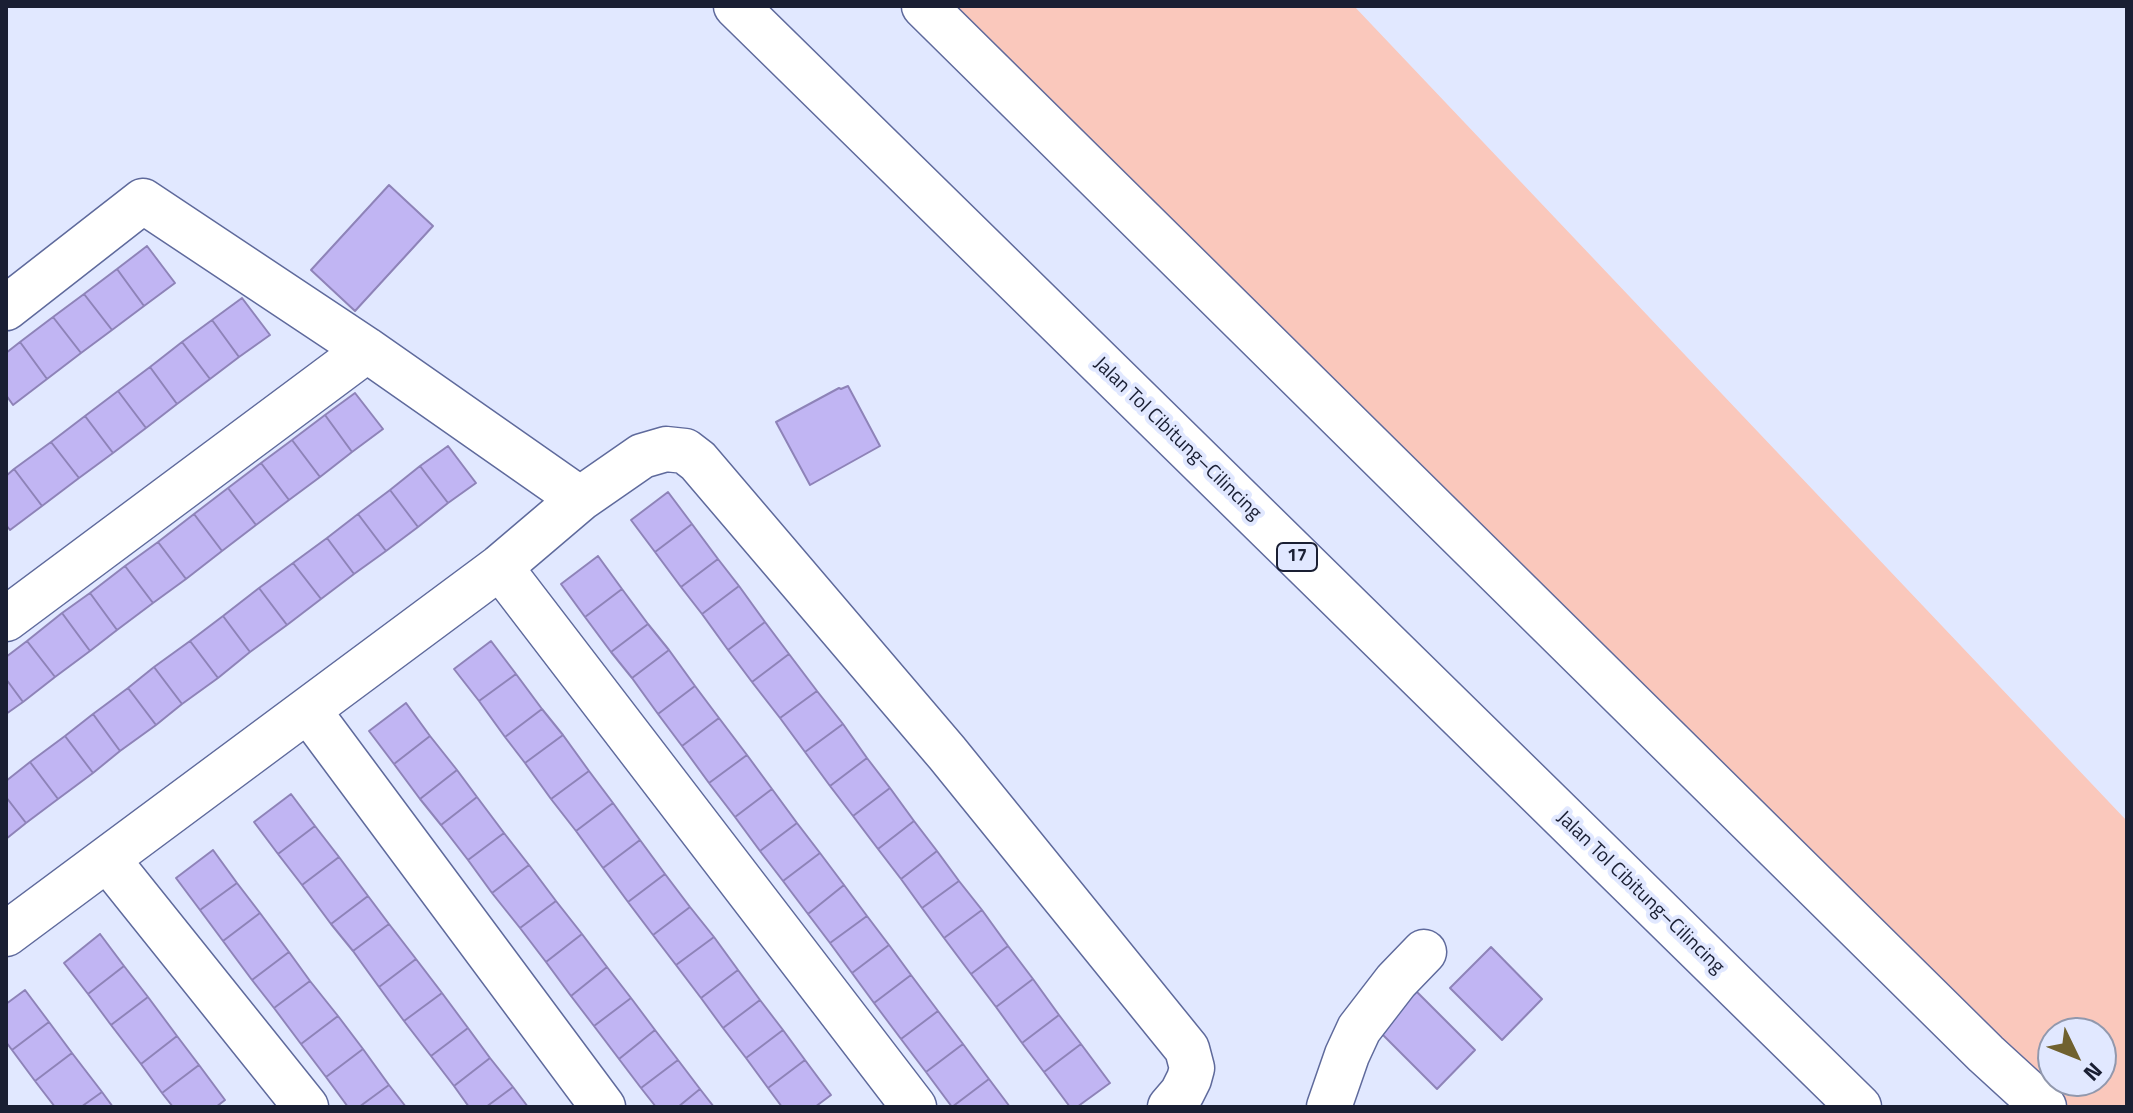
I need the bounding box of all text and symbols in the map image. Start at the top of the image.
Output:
street label: Jalan Tol Cibitung–Cilincing [1088,353,1266,525]
road number: 17 [1277,543,1317,571]
street label: Jalan Tol Cibitung–Cilincing [1551,807,1729,979]
north arrow [2037,1017,2117,1097]
text: N [2075,1055,2111,1089]

